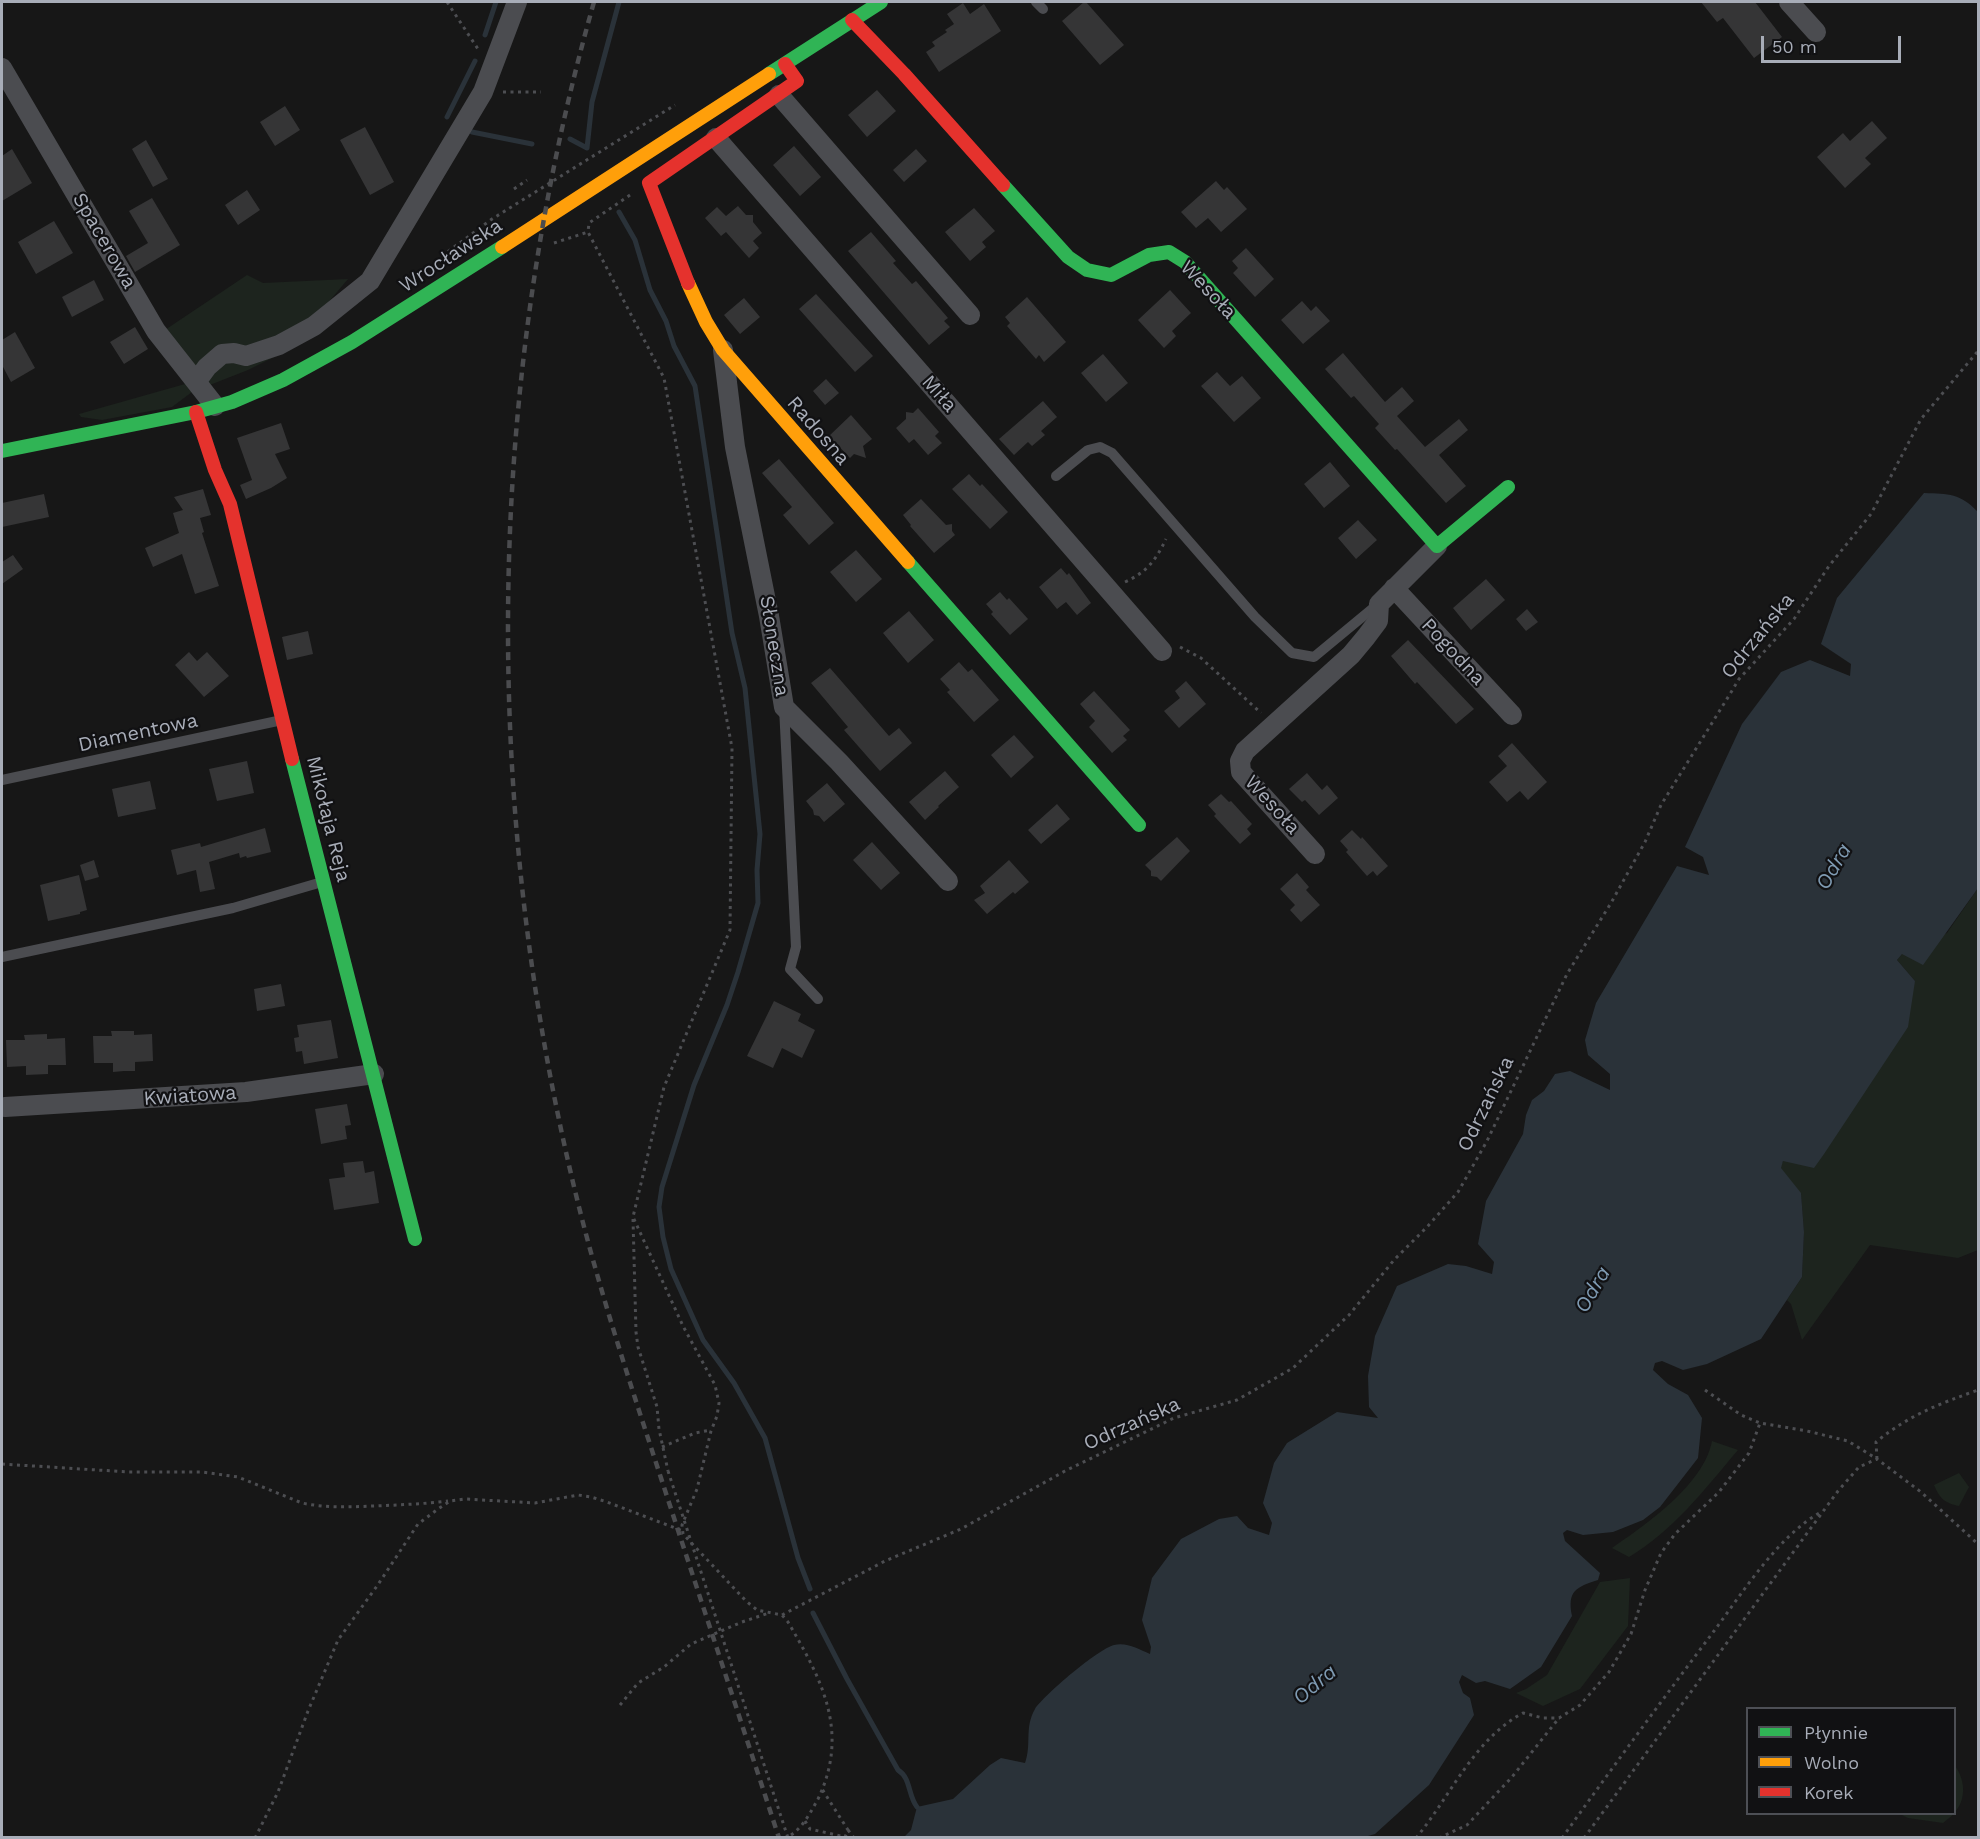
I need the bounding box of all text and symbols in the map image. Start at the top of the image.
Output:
scale bar [1764,24,1904,62]
text: 50 m [1772,36,1817,57]
street label: Spacerowa [67,189,141,293]
street label: Wrocławska [395,214,507,298]
street label: Wesoła [1175,256,1241,324]
street label: Miła [916,371,962,417]
street label: Radosna [782,392,854,470]
street label: Odrzańska [1716,588,1800,684]
street label: Słoneczna [754,594,794,698]
street label: Pogodna [1416,614,1490,690]
street label: Diamentowa [76,709,200,757]
street label: Mikołaja Reja [301,754,355,884]
street label: Wesoła [1239,770,1305,840]
water label: Odra [1811,839,1857,895]
street label: Odrzańska [1453,1052,1519,1156]
street label: Kwiatowa [143,1081,237,1111]
water label: Odra [1570,1262,1616,1318]
street label: Odrzańska [1080,1392,1184,1456]
water label: Odra [1288,1660,1342,1710]
legend [1746,1707,1956,1815]
text: Płynnie [1804,1722,1868,1743]
text: Wolno [1804,1752,1859,1773]
text: Korek [1804,1782,1854,1803]

